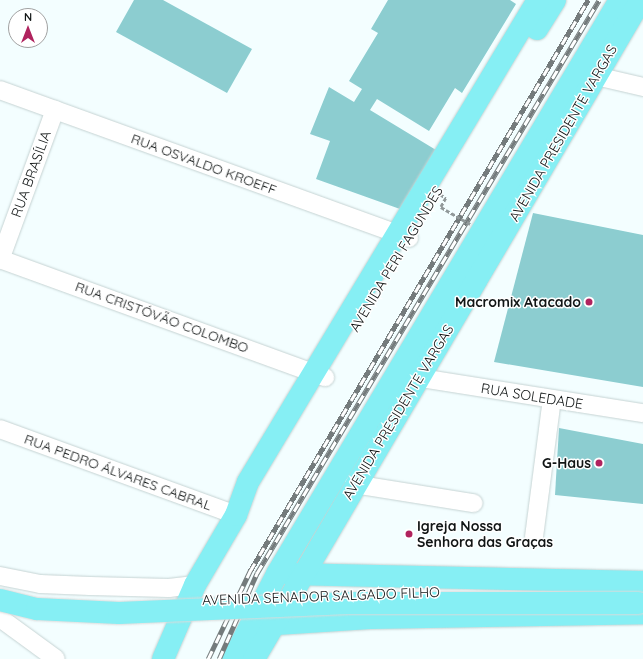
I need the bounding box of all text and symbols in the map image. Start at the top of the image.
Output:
north arrow [8,8,48,48]
text: N [24,10,32,24]
street label: AVENIDA PRESIDENTE VARGAS [506,42,620,224]
street label: RUA BRASÍLIA [8,128,54,220]
street label: RUA OSVALDO KROEFF [129,130,279,198]
street label: AVENIDA PERI FAGUNDES [346,183,446,335]
street label: RUA CRISTÓVÃO COLOMBO [73,278,251,356]
place label: Macromix Atacado [455,294,581,310]
marker: Macromix Atacado [584,297,594,307]
street label: AVENIDA PRESIDENTE VARGAS [339,322,457,502]
street label: RUA SOLEDADE [480,380,584,412]
street label: RUA PEDRO ÁLVARES CABRAL [22,430,214,514]
place label: G-Haus [542,455,591,471]
marker: G-Haus [594,458,604,468]
place label: Igreja Nossa Senhora das Graças [417,518,553,550]
marker: Igreja Nossa Senhora das Graças [404,529,414,539]
street label: AVENIDA SENADOR SALGADO FILHO [202,583,440,609]

